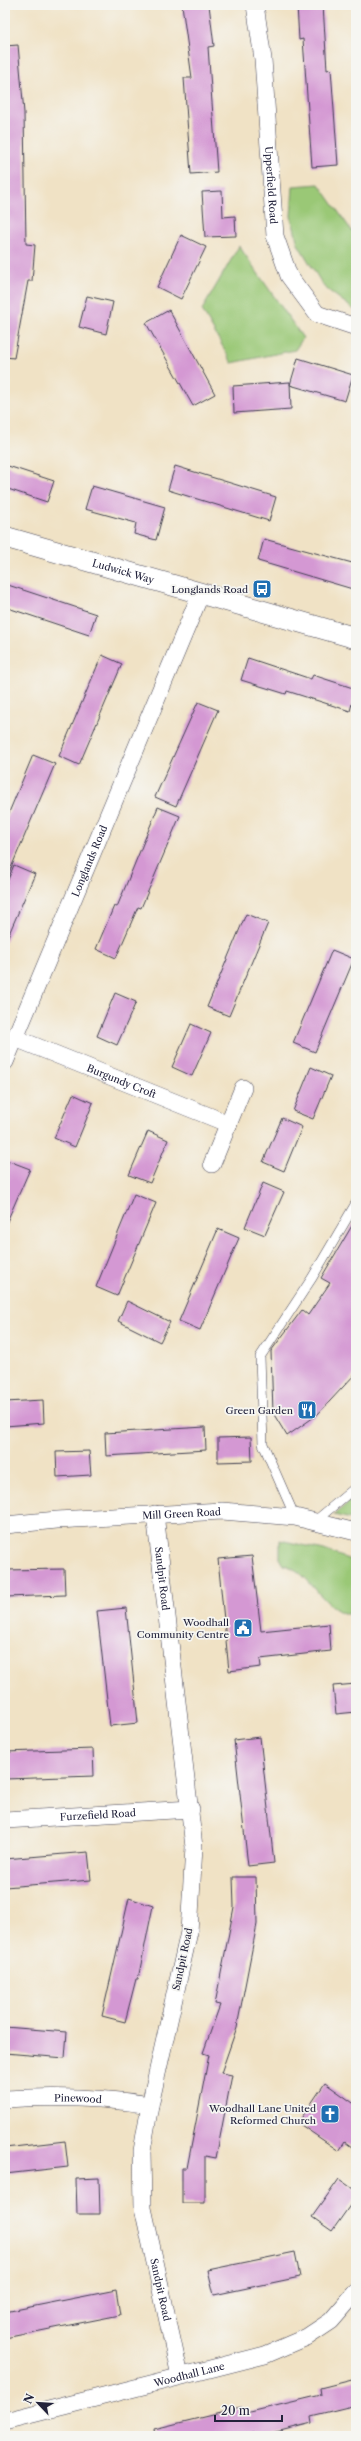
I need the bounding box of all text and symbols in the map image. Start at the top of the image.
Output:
street label: Upperfield Road [262,146,280,225]
street label: Ludwick Way [91,556,156,587]
bus stop icon: Longlands Road [251,578,273,600]
place label: Longlands Road [171,583,248,596]
street label: Longlands Road [69,823,110,899]
street label: Burgundy Croft [85,1062,158,1101]
restaurant icon: Green Garden [296,1399,318,1421]
place label: Green Garden [225,1404,294,1417]
street label: Mill Green Road [142,1505,221,1522]
street label: Sandpit Road [152,1546,172,1611]
place label: Woodhall Community Centre [137,1616,229,1641]
public building icon: Woodhall Community Centre [232,1617,254,1639]
street label: Furzefield Road [60,1806,136,1824]
street label: Sandpit Road [170,1927,195,1992]
street label: Pinewood [54,2091,102,2106]
place label: Woodhall Lane United Reformed Church [208,2102,317,2127]
church icon: Woodhall Lane United Reformed Church [319,2103,341,2125]
street label: Sandpit Road [147,2257,174,2322]
street label: Woodhall Lane [152,2359,226,2390]
north arrow [18,2383,58,2423]
text: N [21,2391,37,2406]
scale bar [215,2397,282,2423]
text: 20 m [221,2403,250,2418]

